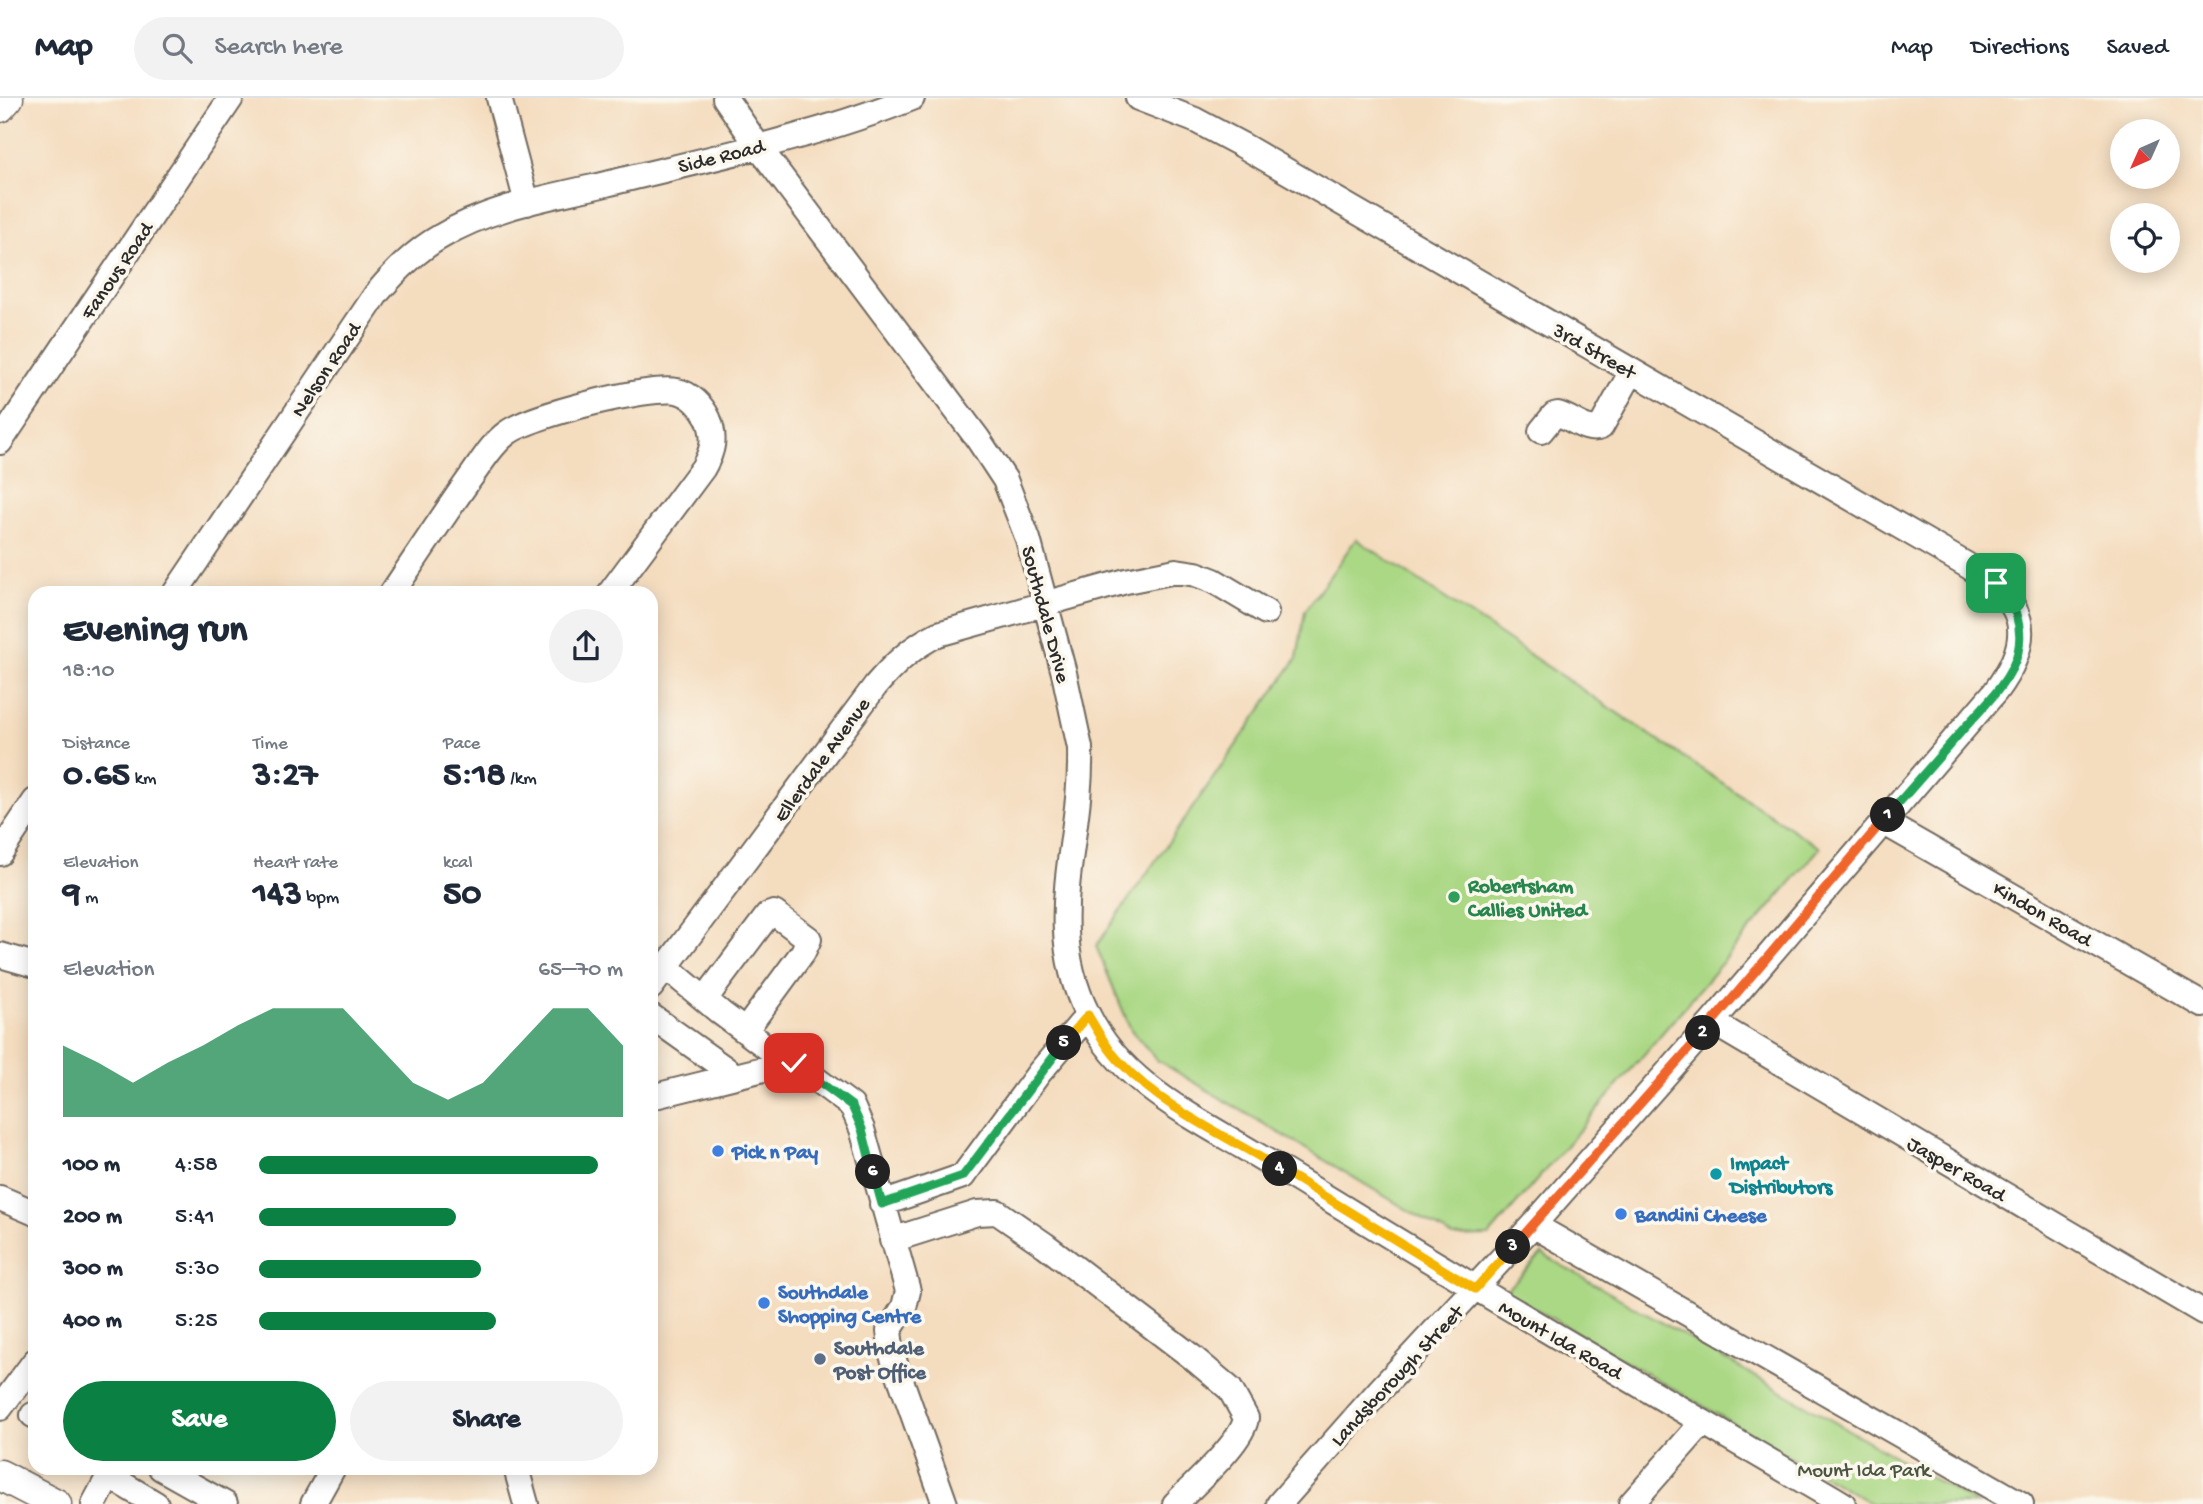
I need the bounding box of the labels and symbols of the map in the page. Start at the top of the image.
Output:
north arrow [2110,119,2180,189]
street label: Side Road [676,135,769,181]
street label: Fanous Road [77,217,161,326]
street label: Nelson Road [287,318,370,423]
street label: 3rd Street [1546,319,1641,388]
street label: Southdale Drive [1013,544,1074,687]
pin [1966,553,2026,613]
street label: Ellerdale Avenue [770,693,878,828]
pin: 1 [1870,798,1906,832]
place label: Robertsham Callies United [1467,876,1589,925]
street label: Kindon Road [1987,878,2097,955]
marker: Robertsham Callies United [1446,889,1462,905]
pin: 2 [1686,1016,1720,1051]
pin: 5 [1046,1026,1082,1060]
pin [764,1033,824,1093]
street label: Jasper Road [1901,1133,2011,1210]
place label: Pick n Pay [731,1142,819,1167]
marker: Pick n Pay [710,1143,726,1159]
pin: 4 [1262,1152,1298,1186]
place label: Impact Distributors [1728,1153,1833,1202]
pin: 6 [856,1154,890,1190]
marker: Impact Distributors [1708,1166,1724,1182]
place label: Bandini Cheese [1634,1205,1768,1230]
marker: Bandini Cheese [1613,1206,1629,1222]
pin: 3 [1496,1230,1530,1264]
place label: Southdale Shopping Centre [778,1282,922,1331]
marker: Southdale Shopping Centre [756,1295,772,1311]
street label: Mount Ida Road [1493,1297,1627,1388]
street label: Landsborough Street [1327,1300,1472,1453]
place label: Southdale Post Office [833,1338,927,1387]
marker: Southdale Post Office [812,1351,828,1367]
park label: Mount Ida Park [1798,1460,1933,1485]

